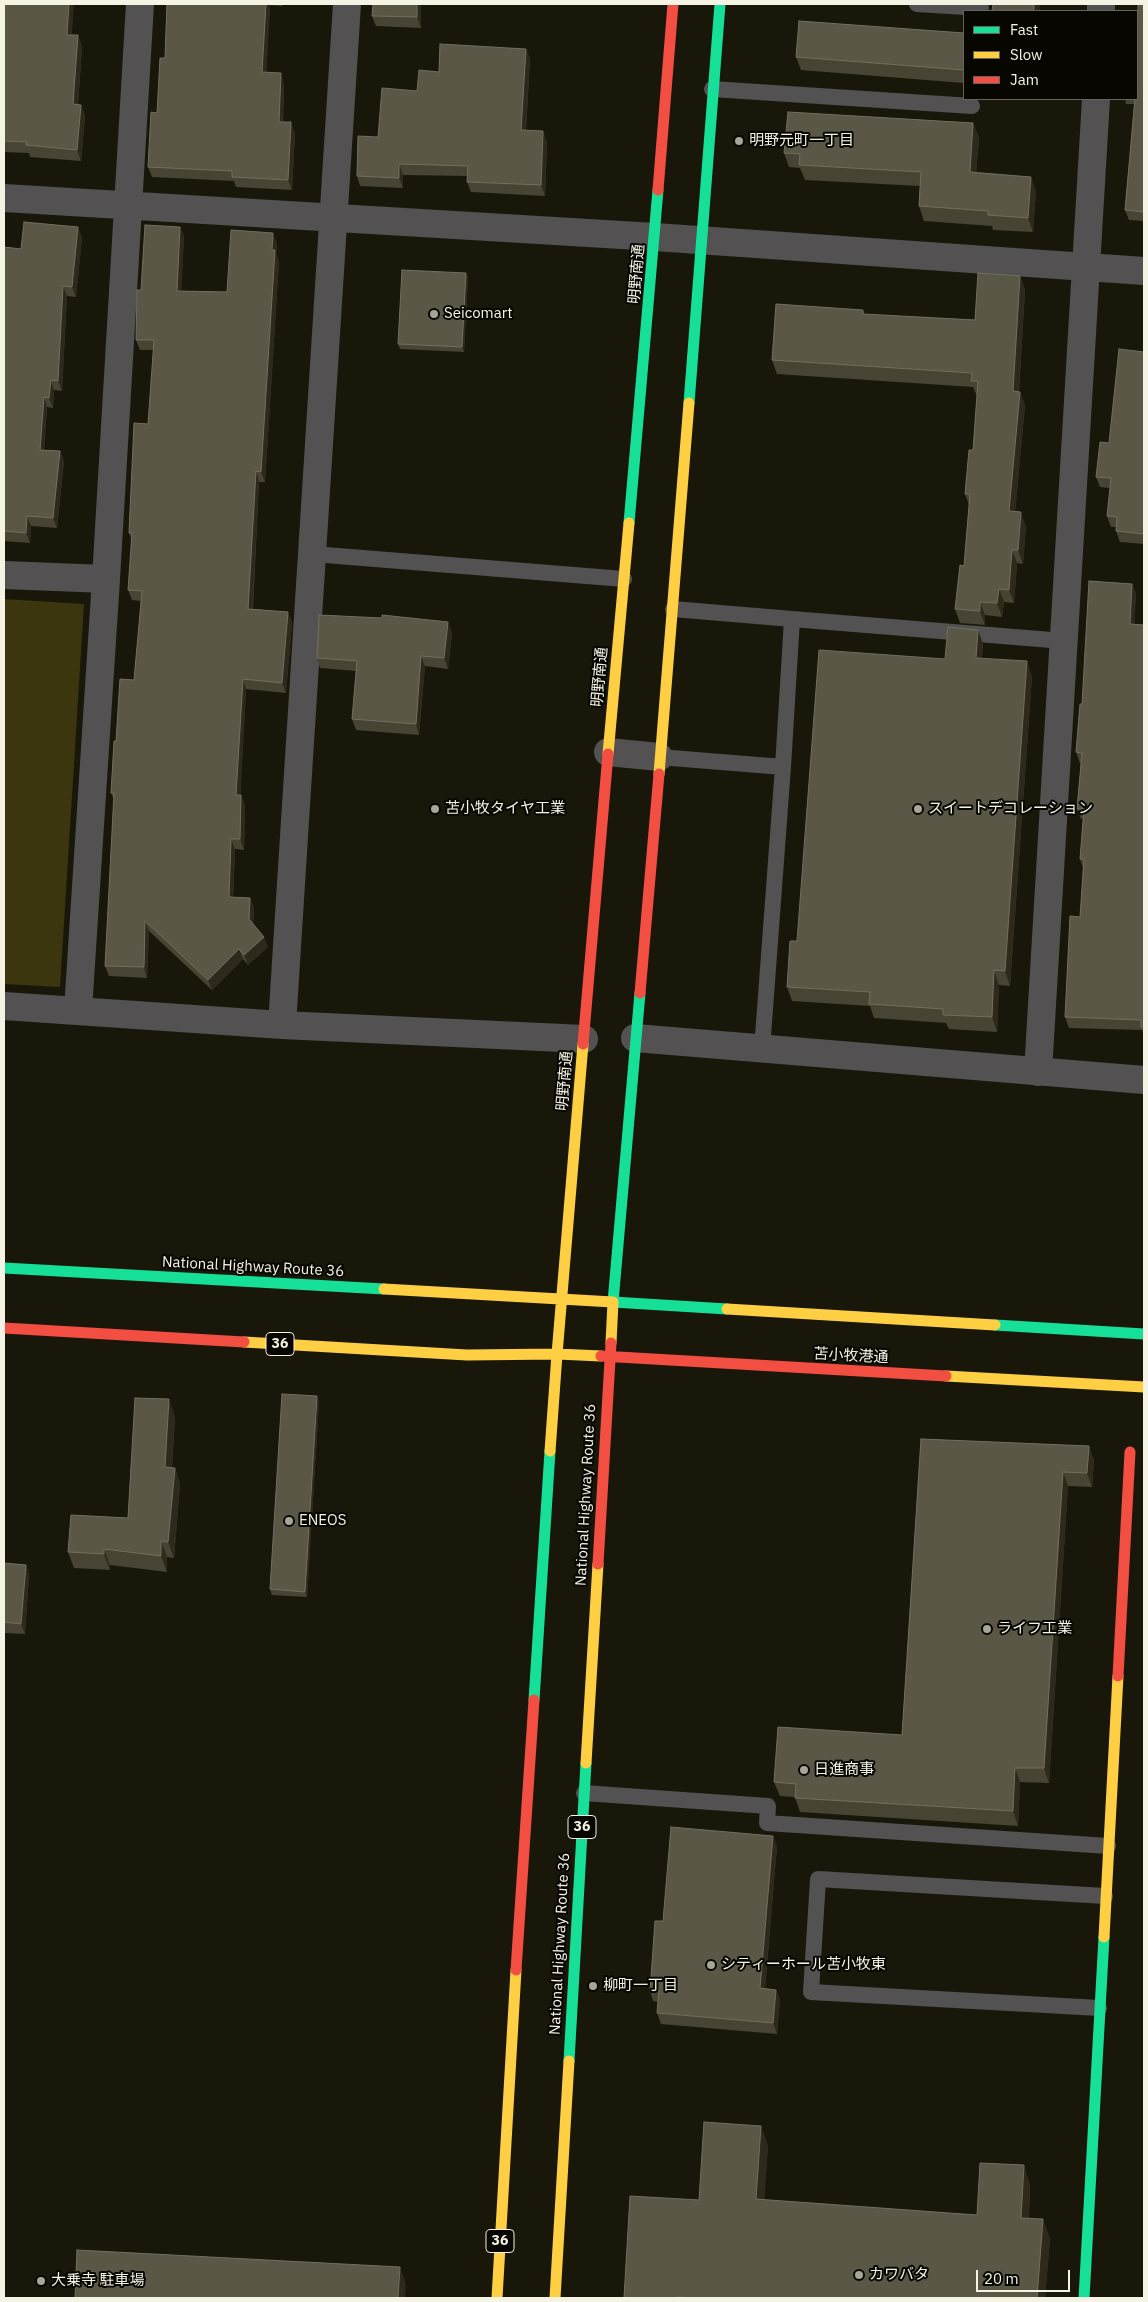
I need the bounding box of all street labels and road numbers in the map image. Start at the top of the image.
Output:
street label: 明野南通 [625,243,649,305]
street label: 明野南通 [588,646,612,708]
street label: 明野南通 [553,1050,577,1112]
street label: National Highway Route 36 [161,1253,345,1281]
road number: 36 [266,1332,294,1356]
street label: 苫小牧港通 [813,1345,889,1367]
street label: National Highway Route 36 [572,1403,600,1587]
road number: 36 [568,1815,596,1838]
street label: National Highway Route 36 [546,1852,574,2036]
road number: 36 [486,2230,514,2252]

